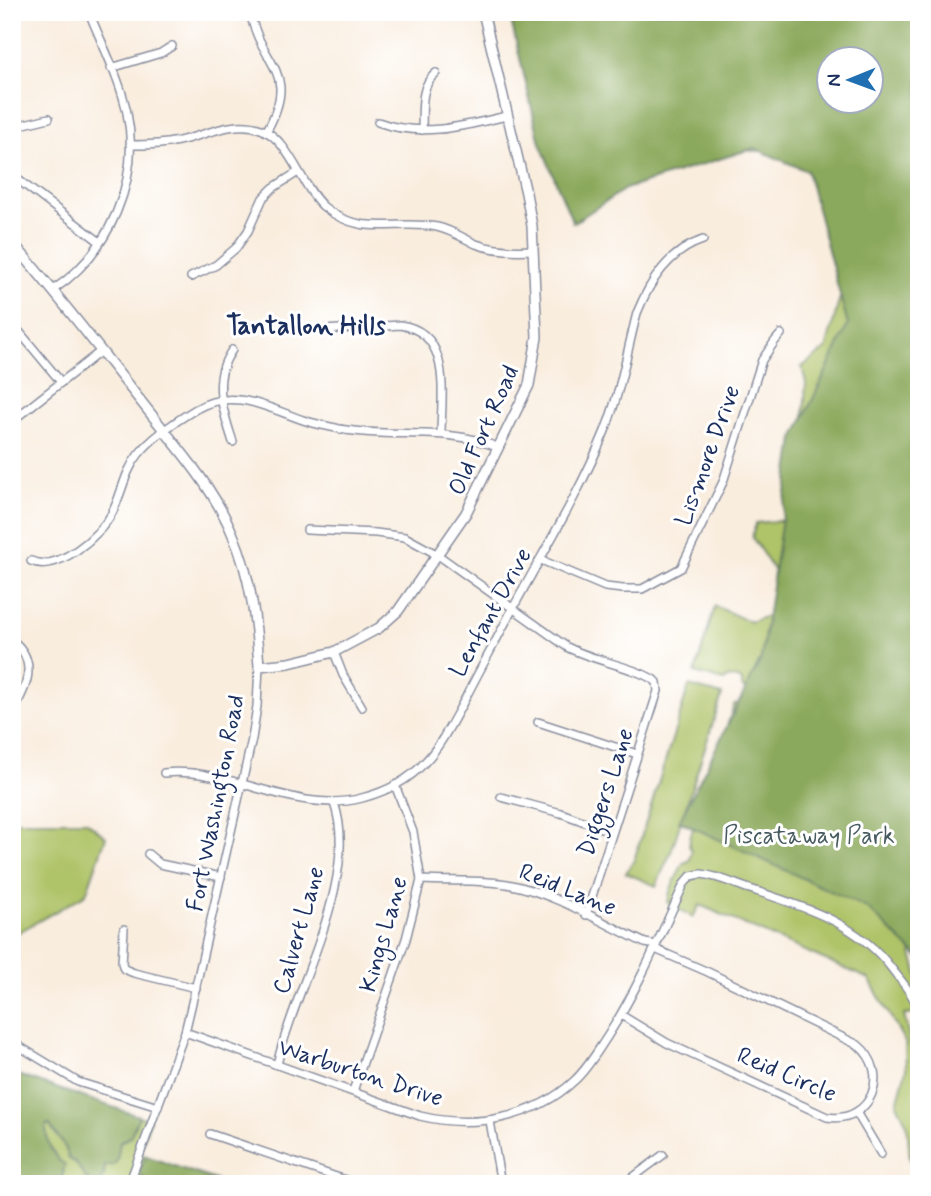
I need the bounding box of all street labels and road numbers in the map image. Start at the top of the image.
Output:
street label: Old Fort Road [442,361,527,501]
street label: Lismore Drive [669,381,748,530]
street label: Lenfant Drive [443,543,540,683]
street label: Fort Washington Road [180,692,256,915]
street label: Diggers Lane [571,724,645,861]
street label: Reid Lane [514,857,621,924]
street label: Calvert Lane [266,863,332,998]
street label: Kings Lane [353,873,418,996]
street label: Warburton Drive [274,1032,447,1115]
street label: Reid Circle [732,1041,841,1110]

